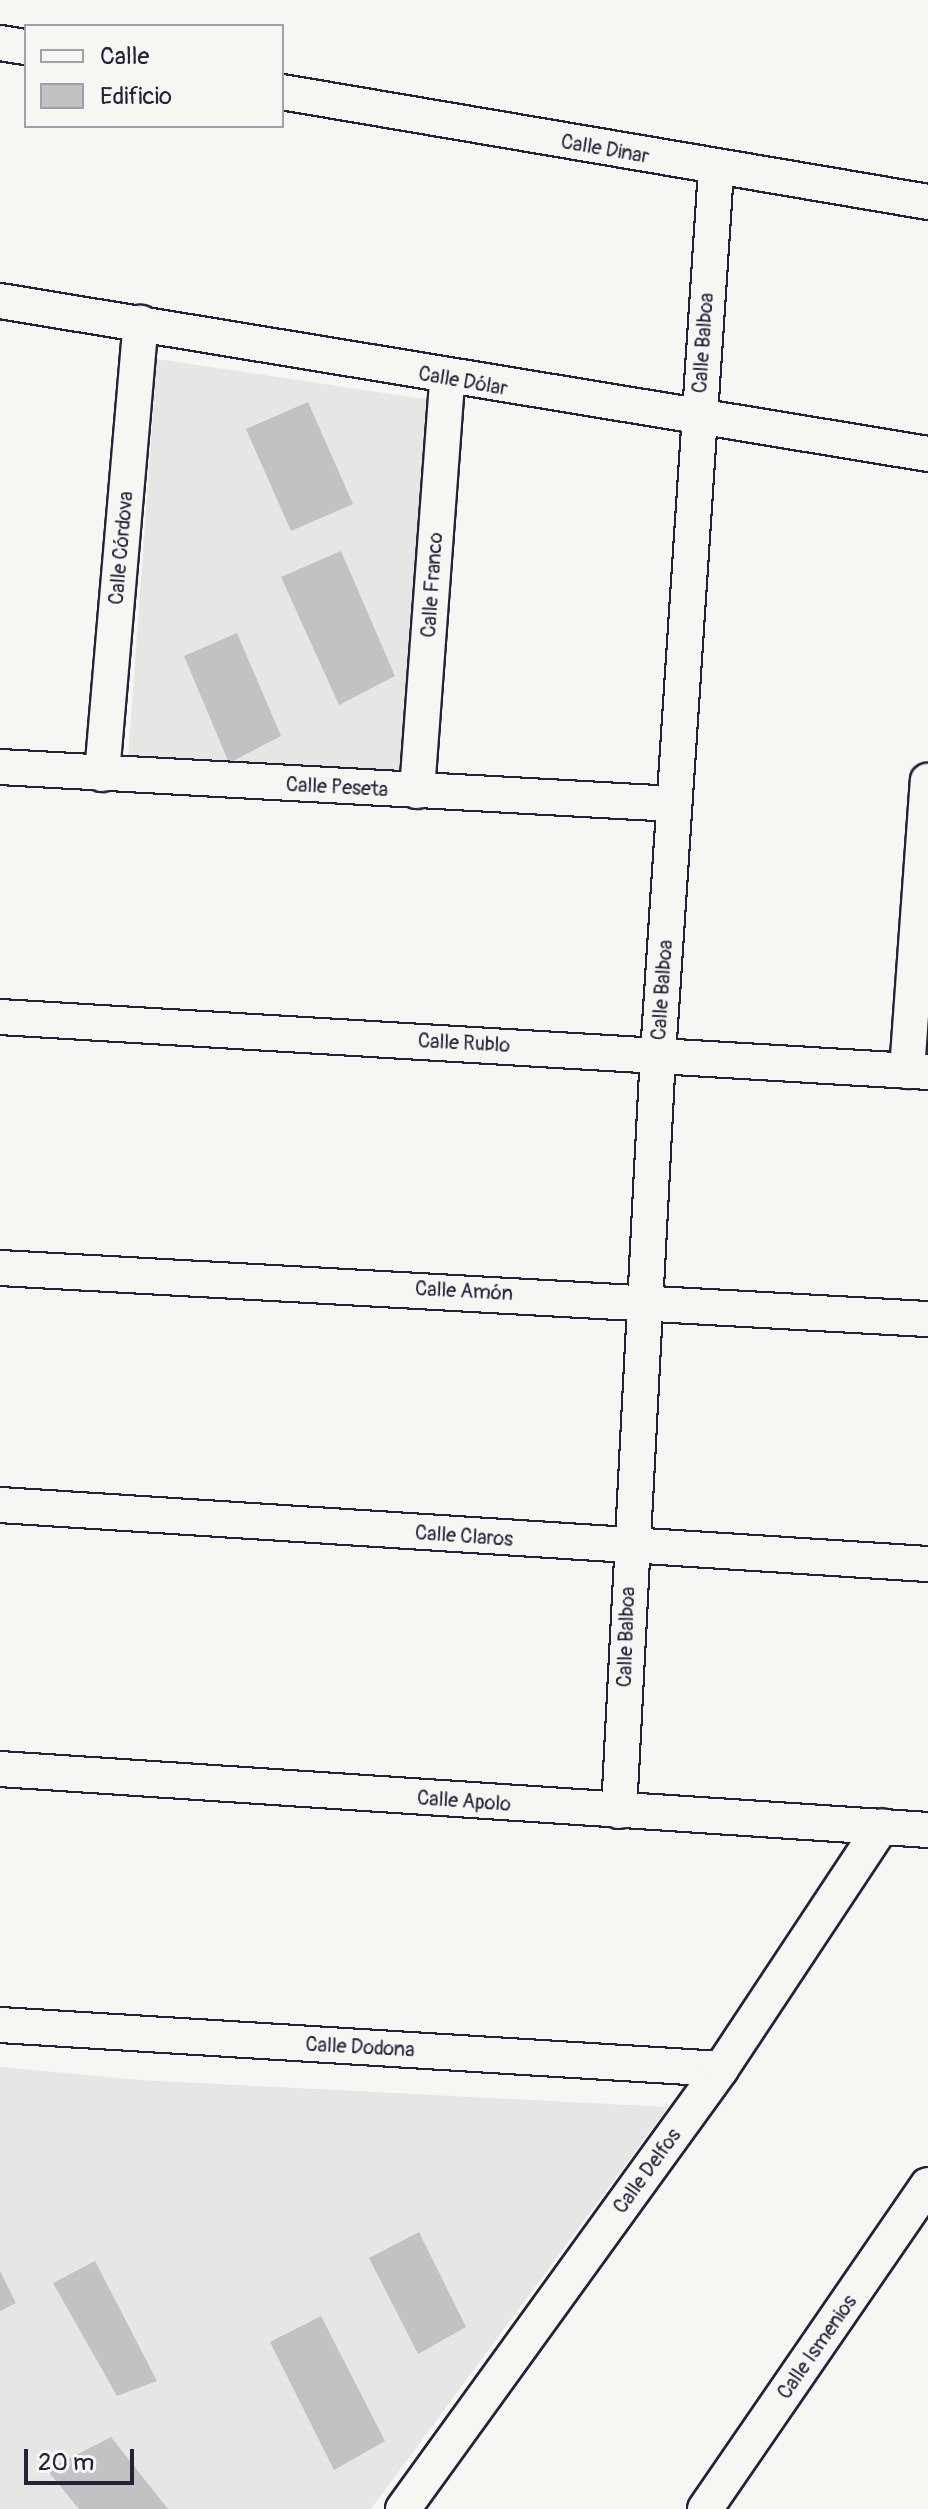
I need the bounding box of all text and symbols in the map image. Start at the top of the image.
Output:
legend [24,24,284,128]
text: Calle [100,42,149,71]
text: Edificio [100,82,172,111]
street label: Calle Dinar [559,129,651,169]
street label: Calle Balboa [688,292,718,394]
street label: Calle Dólar [417,361,509,401]
street label: Calle Córdova [104,490,138,606]
street label: Calle Franco [416,532,448,638]
street label: Calle Peseta [285,772,389,802]
street label: Calle Balboa [647,939,677,1041]
street label: Calle Rublo [417,1029,511,1057]
street label: Calle Amón [414,1276,514,1306]
street label: Calle Claros [414,1521,514,1551]
street label: Calle Balboa [612,1586,640,1688]
street label: Calle Apolo [416,1786,512,1816]
street label: Calle Dodona [305,2032,415,2062]
street label: Calle Delfos [608,2124,686,2218]
street label: Calle Ismenios [772,2290,862,2404]
scale bar [28,2433,138,2483]
text: 20 m [38,2448,94,2477]

